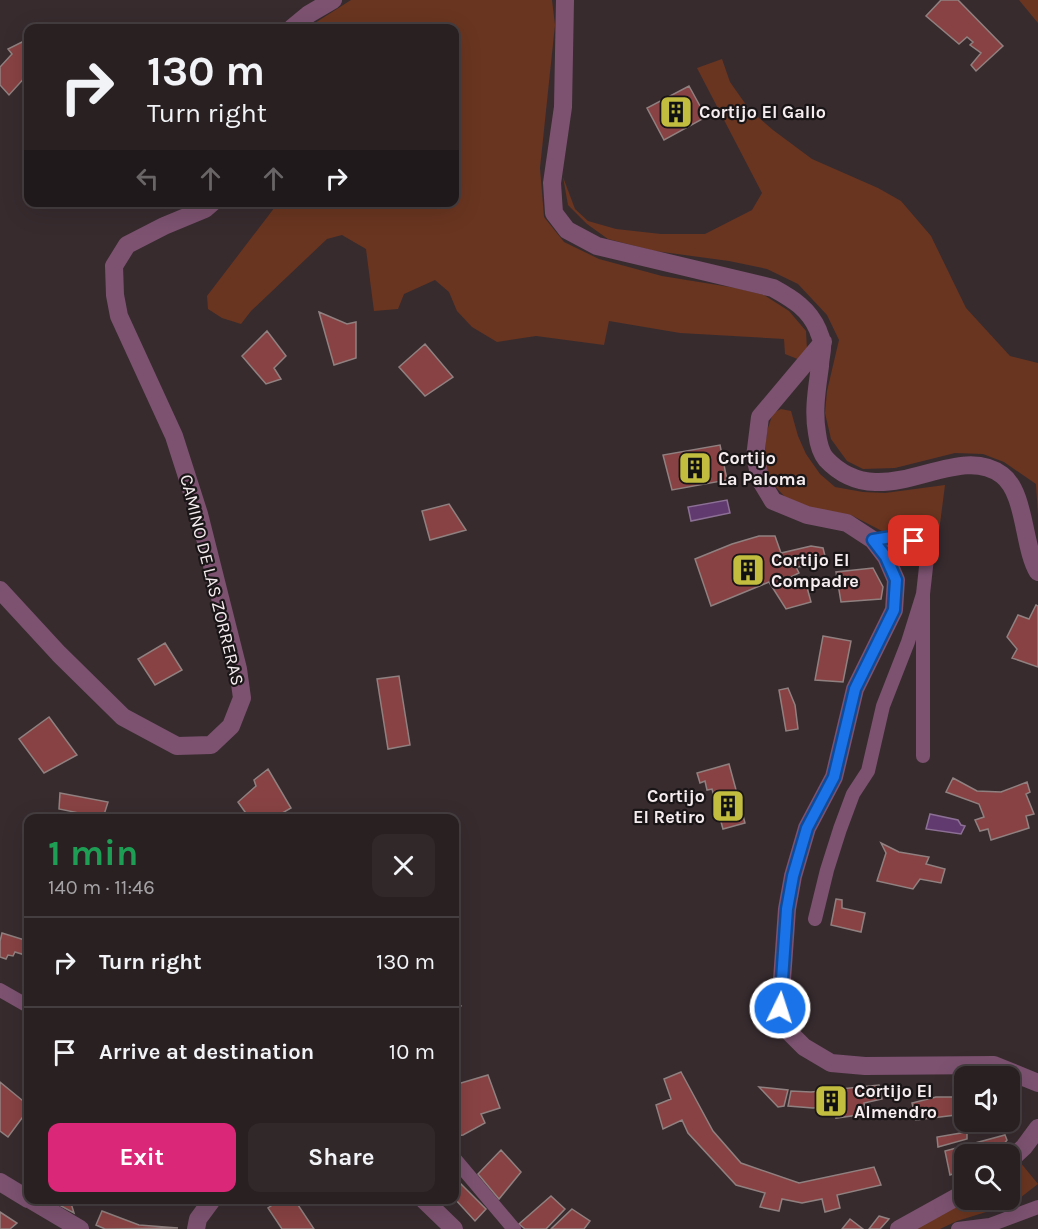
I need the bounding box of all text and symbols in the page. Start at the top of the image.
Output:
text: 130 m [147,46,265,96]
icon: right [48,48,126,126]
building icon: Cortijo El Gallo [658,94,694,130]
text: Turn right [147,97,267,129]
place label: Cortijo El Gallo [699,101,826,123]
icon: left [131,162,164,195]
icon: ahead [194,162,227,195]
icon: ahead [257,162,290,195]
icon: right [320,162,353,195]
place label: Cortijo La Paloma [718,447,806,490]
building icon: Cortijo La Paloma [677,450,713,486]
street label: CAMINO DE LAS ZORRERAS [175,472,249,688]
pin [888,515,939,566]
icon: arrive [897,524,930,557]
place label: Cortijo El Compadre [771,549,859,592]
building icon: Cortijo El Compadre [730,552,766,588]
place label: Cortijo El Retiro [633,785,705,828]
building icon: Cortijo El Retiro [710,788,746,824]
text: 1 min [48,832,138,874]
button: close [372,834,435,897]
text: 140 m · 11:46 [48,876,155,899]
icon: right [48,946,81,979]
text: Turn right [99,949,202,975]
text: 130 m [376,949,435,975]
position arrow [748,976,812,1040]
icon: arrive [48,1036,81,1069]
text: Arrive at destination [99,1039,314,1065]
text: 10 m [389,1039,435,1065]
map controls [954,1066,1020,1210]
button: sound [954,1066,1020,1132]
place label: Cortijo El Almendro [854,1080,937,1123]
building icon: Cortijo El Almendro [813,1083,849,1119]
button: Exit [48,1123,236,1192]
button: Share [248,1123,435,1192]
button: search [954,1144,1020,1210]

